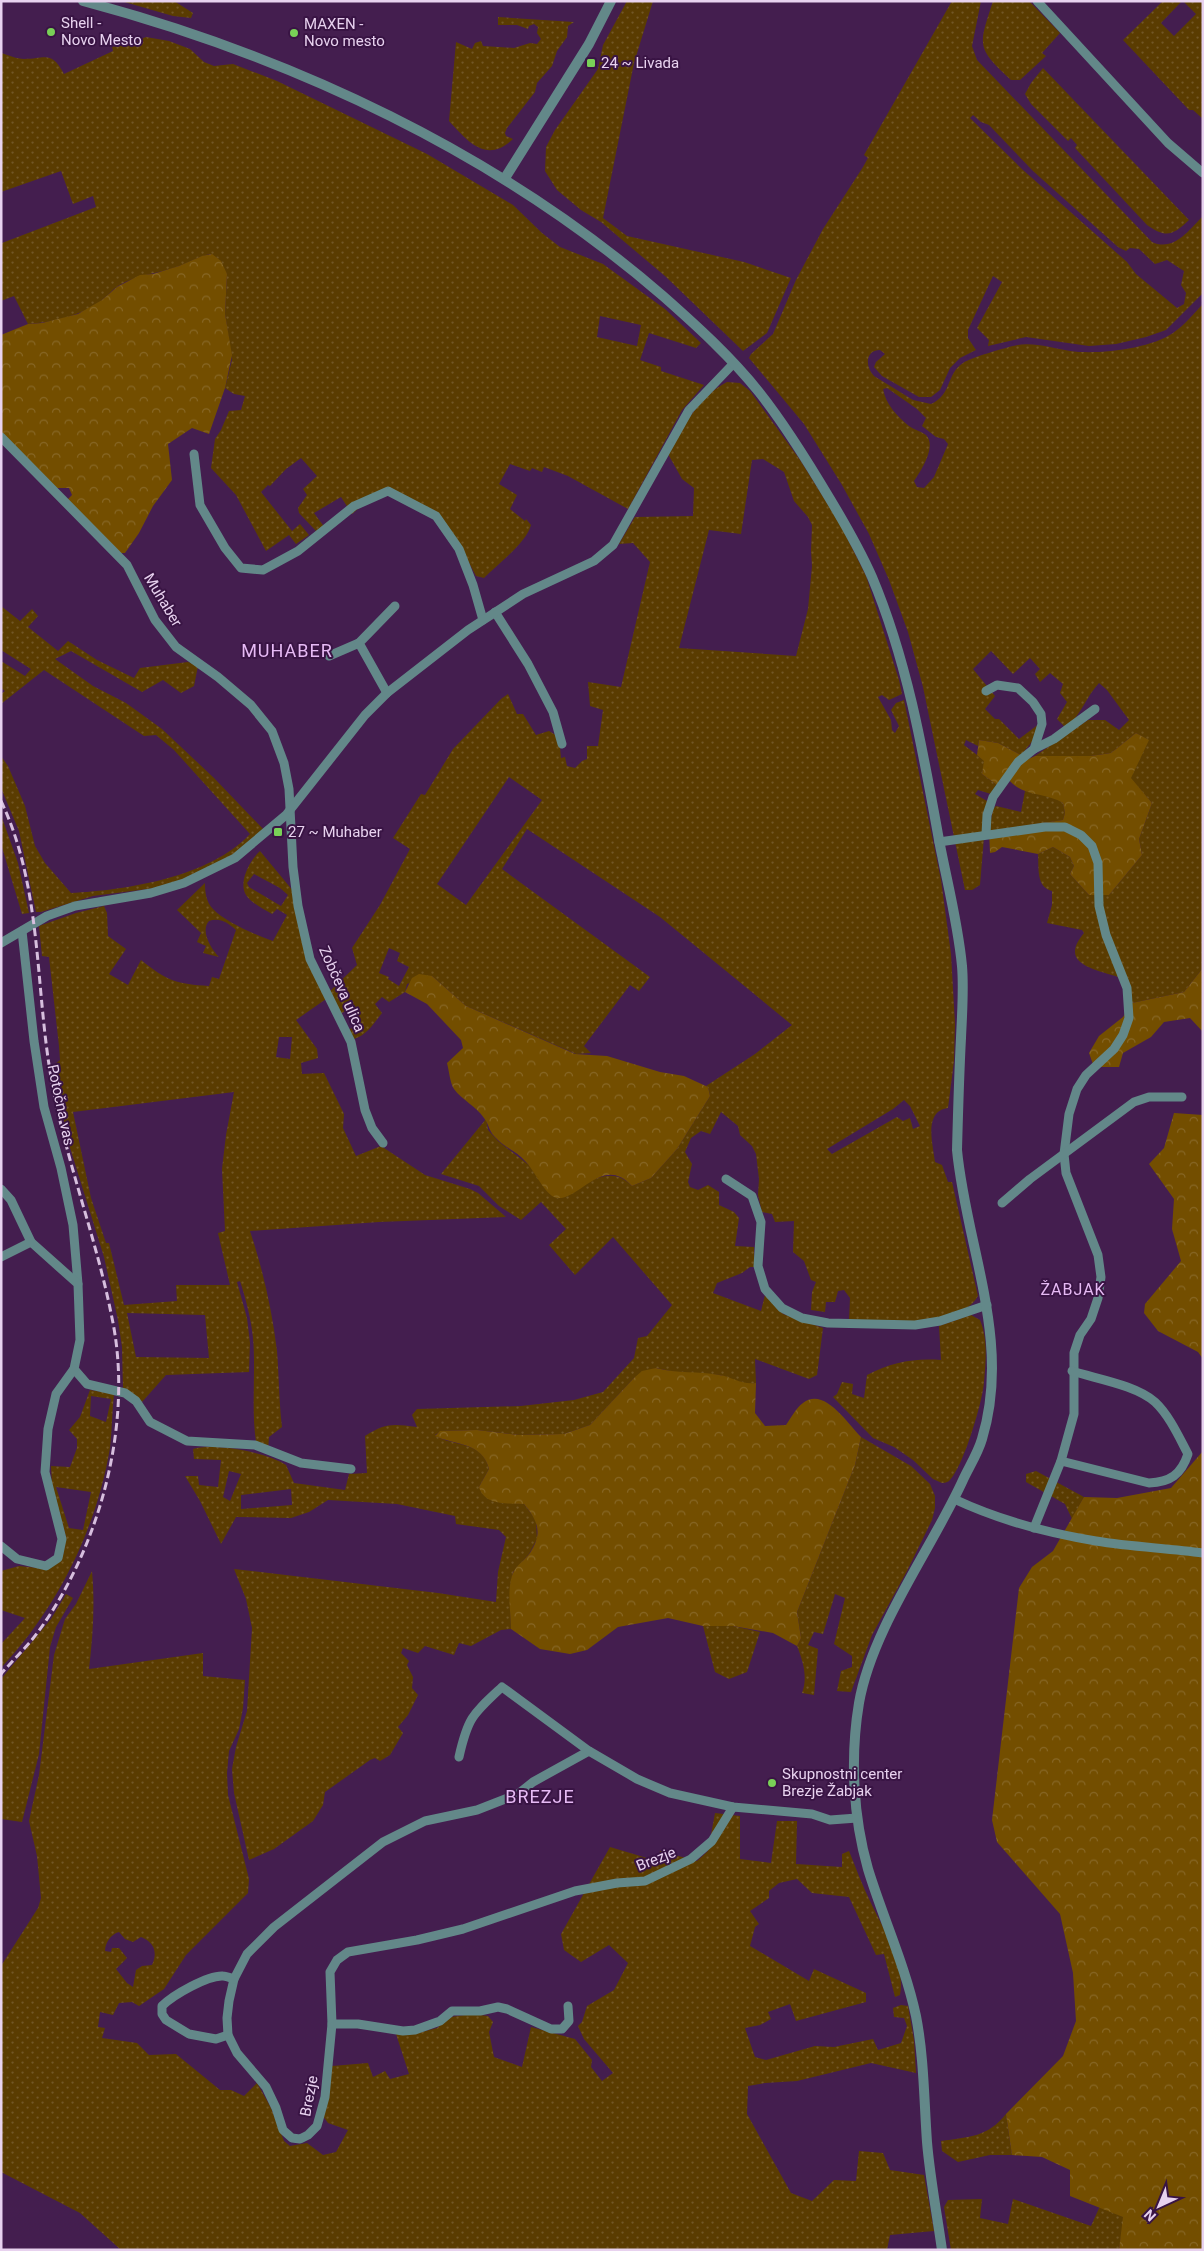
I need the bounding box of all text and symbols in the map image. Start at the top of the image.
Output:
place label: Shell - Novo Mesto [61,14,142,49]
place label: MAXEN - Novo mesto [304,15,385,50]
marker: Shell - Novo Mesto [45,26,57,38]
marker: MAXEN - Novo mesto [288,27,300,39]
place label: 24 ~ Livada [601,54,679,72]
marker: 24 ~ Livada [585,57,597,69]
street label: Muhaber [140,570,186,630]
district label: MUHABER [241,640,333,661]
place label: 27 ~ Muhaber [288,823,382,841]
marker: 27 ~ Muhaber [272,826,284,838]
street label: Zobčeva ulica [315,943,369,1035]
street label: Potočna vas [44,1063,78,1147]
district label: ŽABJAK [1040,1280,1106,1299]
place label: Skupnostni center Brezje Žabjak [782,1765,902,1800]
marker: Skupnostni center Brezje Žabjak [766,1777,778,1789]
district label: BREZJE [505,1786,575,1807]
street label: Brezje [634,1843,679,1875]
street label: Brezje [296,2074,322,2118]
north arrow [1134,2181,1184,2231]
text: N [1141,2206,1159,2225]

